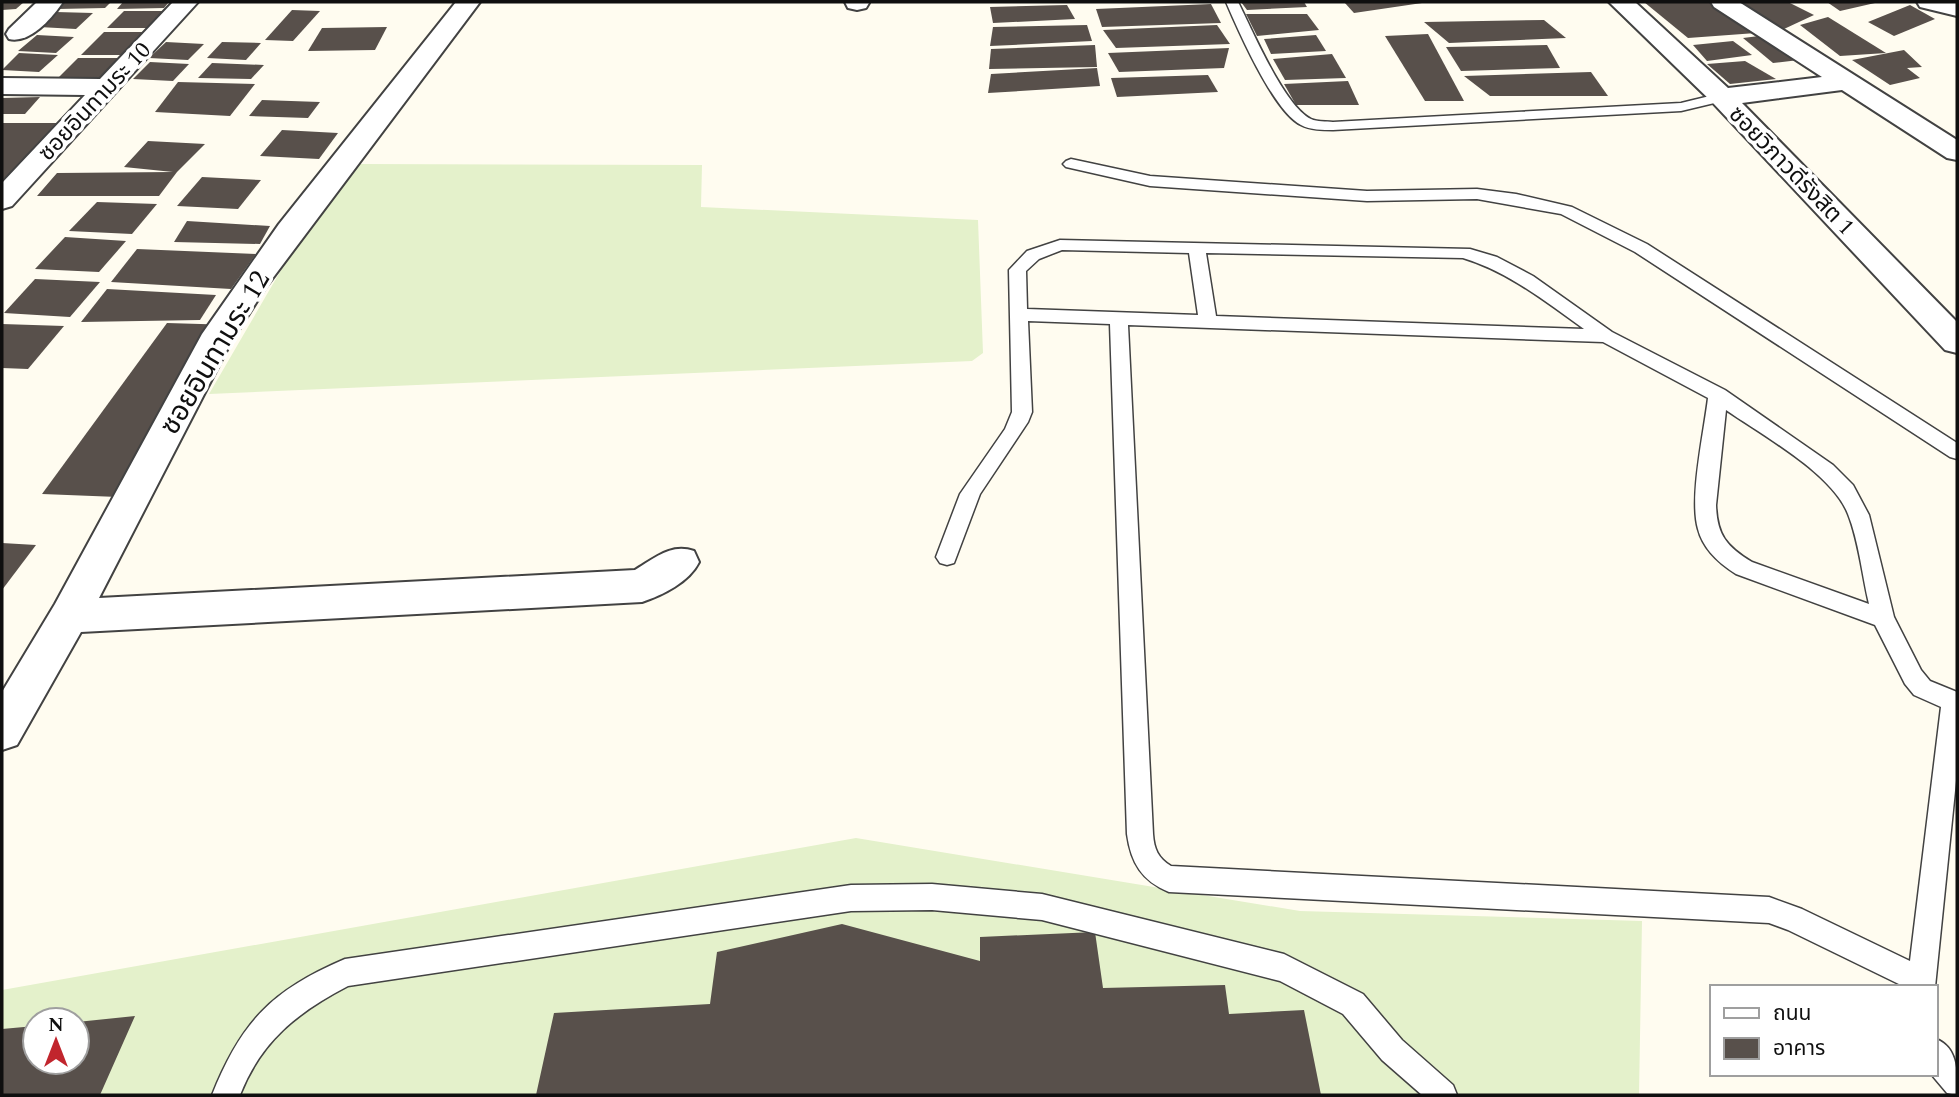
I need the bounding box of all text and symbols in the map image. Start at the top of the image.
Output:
street label: ซอยอินทามระ 10 [30,34,160,170]
street label: ซอยวิภาวดีรังสิต 1 [1720,98,1862,244]
street label: ซอยอินทามระ 12 [149,262,281,443]
legend [1710,985,1938,1076]
text: ถนน [1773,998,1811,1030]
north arrow [21,1006,91,1076]
text: N [48,1011,64,1040]
text: อาคาร [1773,1033,1825,1065]

